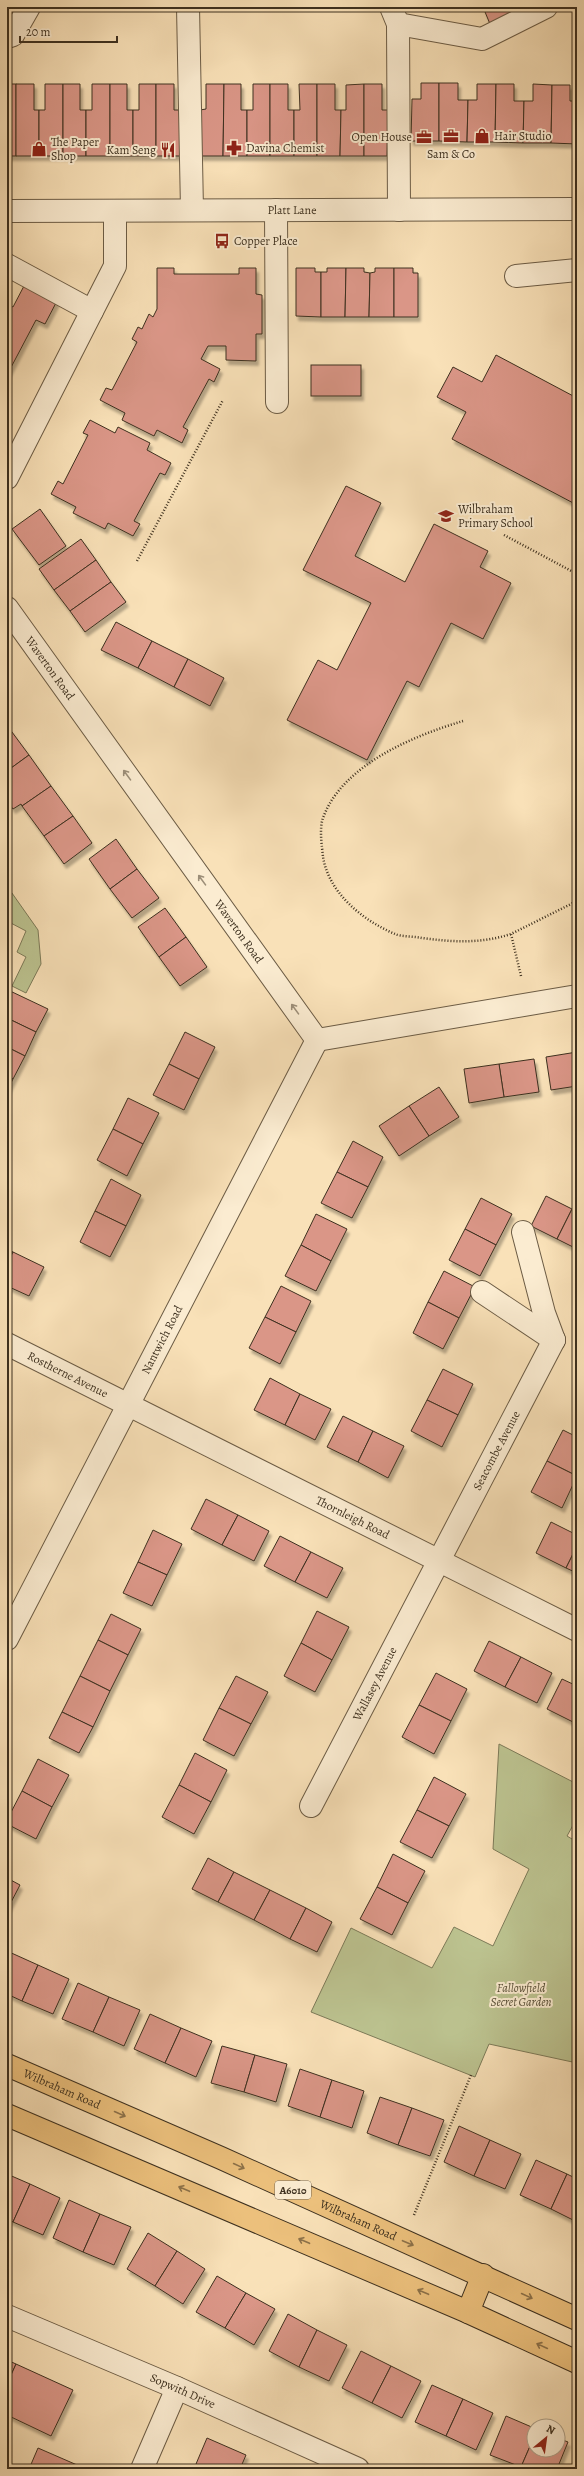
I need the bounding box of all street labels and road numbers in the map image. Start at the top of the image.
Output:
street label: Platt Lane [267,202,317,218]
street label: Waverton Road [21,632,79,704]
street label: Waverton Road [210,896,268,967]
street label: Nantwich Road [137,1302,187,1377]
street label: Rostherne Avenue [25,1348,111,1401]
street label: Seacombe Avenue [469,1408,524,1493]
street label: Thornleigh Road [313,1492,393,1543]
street label: Wallasey Avenue [349,1644,401,1724]
street label: Wilbraham Road [20,2065,104,2113]
road number: A6010 [275,2181,311,2199]
street label: Wilbraham Road [316,2195,400,2245]
street label: Sopwith Drive [148,2369,218,2412]

